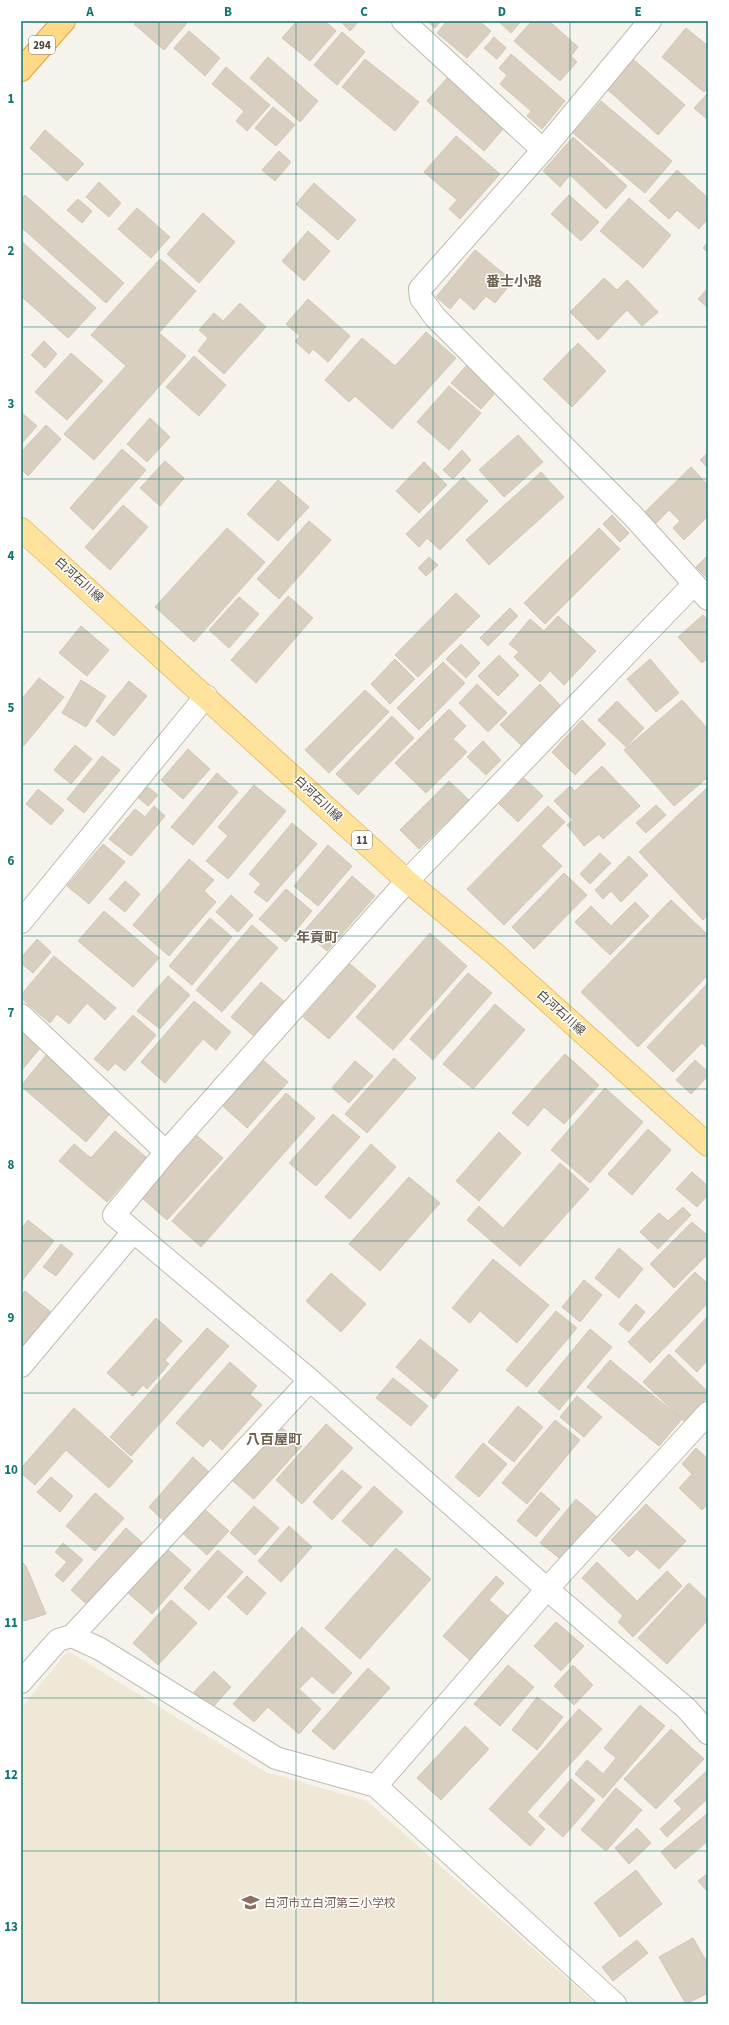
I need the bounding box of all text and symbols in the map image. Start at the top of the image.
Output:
text: A [85,3,94,21]
text: B [224,3,232,21]
text: C [360,3,368,21]
text: D [498,3,506,21]
text: E [634,3,642,21]
road number: 294 [29,36,55,54]
text: 1 [8,90,15,108]
text: 2 [8,242,15,260]
district label: 番士小路 [486,272,542,292]
text: 3 [8,395,15,413]
text: 4 [8,547,15,565]
street label: 白河石川線 [51,554,107,606]
text: 5 [8,699,15,717]
street label: 白河石川線 [290,772,346,826]
road number: 11 [352,831,372,849]
text: 6 [8,852,15,870]
district label: 年貢町 [296,928,338,948]
street label: 白河石川線 [533,987,589,1039]
text: 7 [8,1004,15,1022]
text: 8 [8,1156,15,1174]
text: 9 [8,1309,15,1327]
district label: 八百屋町 [246,1430,302,1450]
text: 10 [4,1461,18,1479]
text: 11 [4,1614,18,1632]
text: 12 [4,1766,18,1784]
school or university icon: 白河市立白河第三小学校 [241,1893,261,1913]
place label: 白河市立白河第三小学校 [264,1895,396,1912]
text: 13 [4,1918,18,1936]

